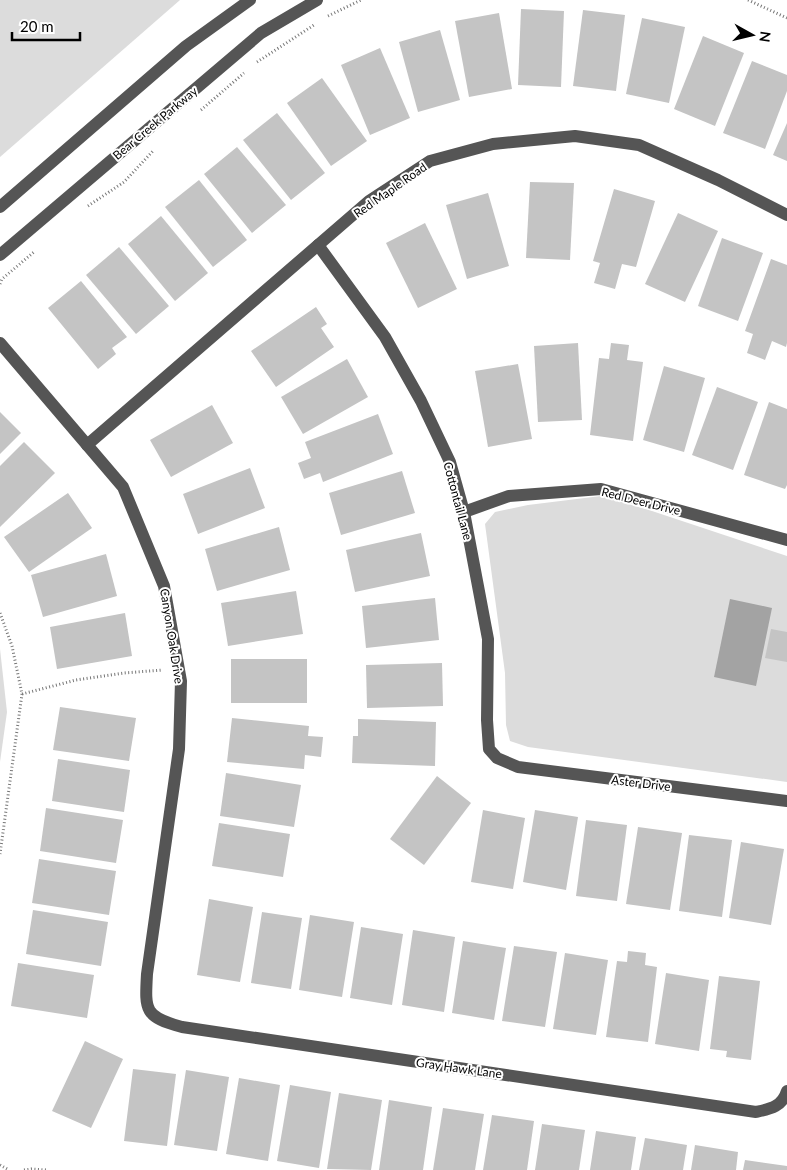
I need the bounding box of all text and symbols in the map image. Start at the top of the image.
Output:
scale bar [12,10,80,42]
north arrow [727,10,777,60]
text: 20 m [20,17,54,35]
text: N [756,30,775,43]
street label: Bear Creek Parkway [110,83,201,163]
street label: Red Maple Road [351,159,429,221]
street label: Cottontail Lane [440,460,476,542]
street label: Red Deer Drive [600,484,682,518]
street label: Canyon Oak Drive [157,587,187,685]
street label: Aster Drive [610,772,672,794]
street label: Gray Hawk Lane [415,1055,503,1081]

